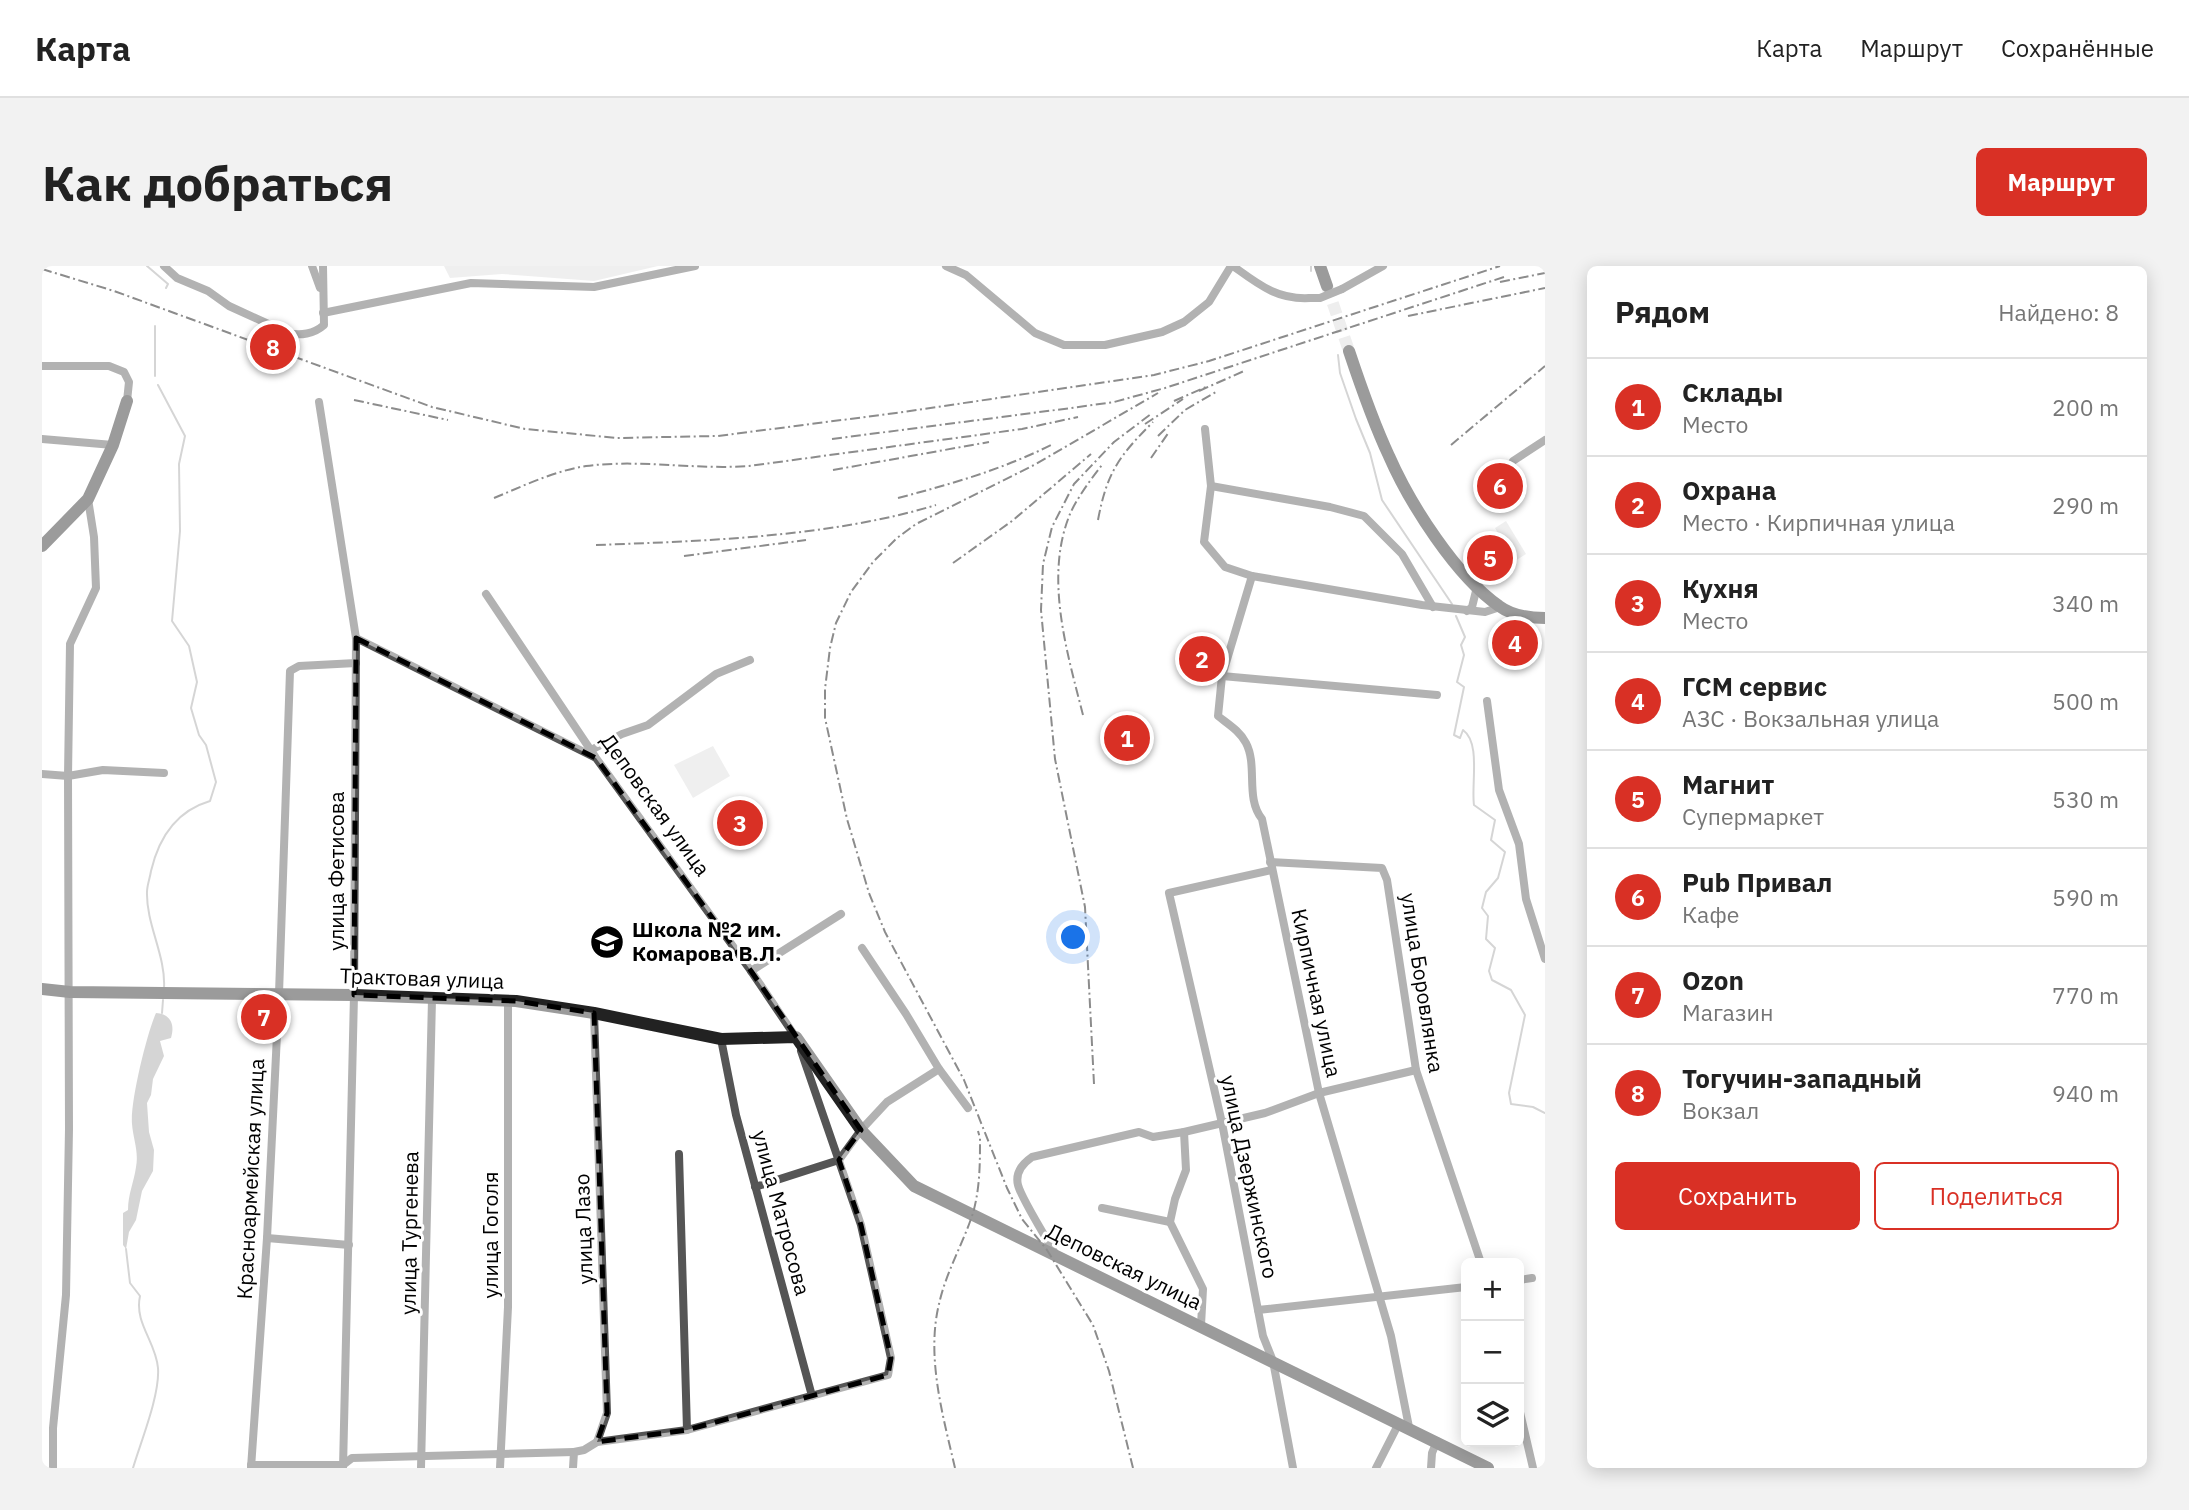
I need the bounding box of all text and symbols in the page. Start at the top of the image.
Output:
text: Карта [35,27,131,70]
text: Карта [1756,32,1822,64]
text: Маршрут [1860,32,1963,64]
text: Сохранённые [2001,32,2154,64]
button: Маршрут [1976,148,2147,216]
text: Как добраться [42,151,393,214]
text: Рядом [1615,292,1710,331]
text: Найдено: 8 [1998,297,2119,327]
pin: 8 [250,321,296,373]
text: Склады [1682,375,1783,409]
text: 1 [1631,392,1645,422]
text: 200 m [2052,392,2119,422]
text: Место [1682,409,1748,439]
pin: 6 [1477,460,1523,512]
text: Охрана [1682,473,1776,507]
text: 2 [1631,490,1645,520]
text: 290 m [2052,490,2119,520]
text: Место · Кирпичная улица [1682,507,1955,537]
pin: 5 [1467,532,1513,584]
text: Кухня [1682,571,1759,605]
text: 3 [1631,588,1645,618]
text: 340 m [2052,588,2119,618]
text: Место [1682,605,1748,635]
pin: 4 [1492,617,1538,669]
pin: 2 [1179,633,1225,685]
text: ГСМ сервис [1682,669,1827,703]
text: 4 [1631,686,1645,716]
text: 500 m [2052,686,2119,716]
text: АЗС · Вокзальная улица [1682,703,1939,733]
pin: 1 [1104,712,1150,764]
street label: Деповская улица [595,728,717,881]
text: Магнит [1682,767,1774,801]
text: 5 [1631,784,1645,814]
text: 530 m [2052,784,2119,814]
street label: улица Фетисова [322,791,350,951]
pin: 3 [717,797,763,849]
text: Супермаркет [1682,801,1824,831]
text: Pub Привал [1682,865,1832,899]
text: 6 [1631,882,1645,912]
text: 590 m [2052,882,2119,912]
street label: улица Боровлянка [1395,891,1451,1075]
text: Кафе [1682,899,1739,929]
street label: Кирпичная улица [1285,906,1349,1080]
place label: Школа №2 им. Комарова В.Л. [632,915,782,967]
your location [1056,920,1090,954]
school or university icon: Школа №2 им. Комарова В.Л. [588,923,626,961]
street label: Трактовая улица [339,961,505,995]
text: Ozon [1682,963,1744,997]
text: 7 [1631,980,1645,1010]
text: 770 m [2052,980,2119,1010]
pin: 7 [241,991,287,1043]
text: Магазин [1682,997,1773,1027]
street label: Красноармейская улица [230,1058,270,1300]
text: Тогучин-западный [1682,1061,1922,1095]
street label: улица Дзержинского [1215,1073,1285,1281]
text: 8 [1631,1078,1645,1108]
text: 940 m [2052,1078,2119,1108]
text: Вокзал [1682,1095,1759,1125]
street label: улица Матросова [746,1127,817,1298]
street label: улица Тургенева [394,1151,424,1315]
button: Сохранить [1615,1162,1860,1230]
button: Поделиться [1874,1162,2119,1230]
street label: улица Гоголя [476,1172,504,1298]
street label: улица Лазо [567,1173,599,1285]
street label: Деповская улица [1042,1216,1207,1316]
map controls [1461,1258,1524,1447]
button: + [1461,1258,1524,1321]
button: − [1461,1321,1524,1384]
button: layers [1461,1384,1524,1447]

